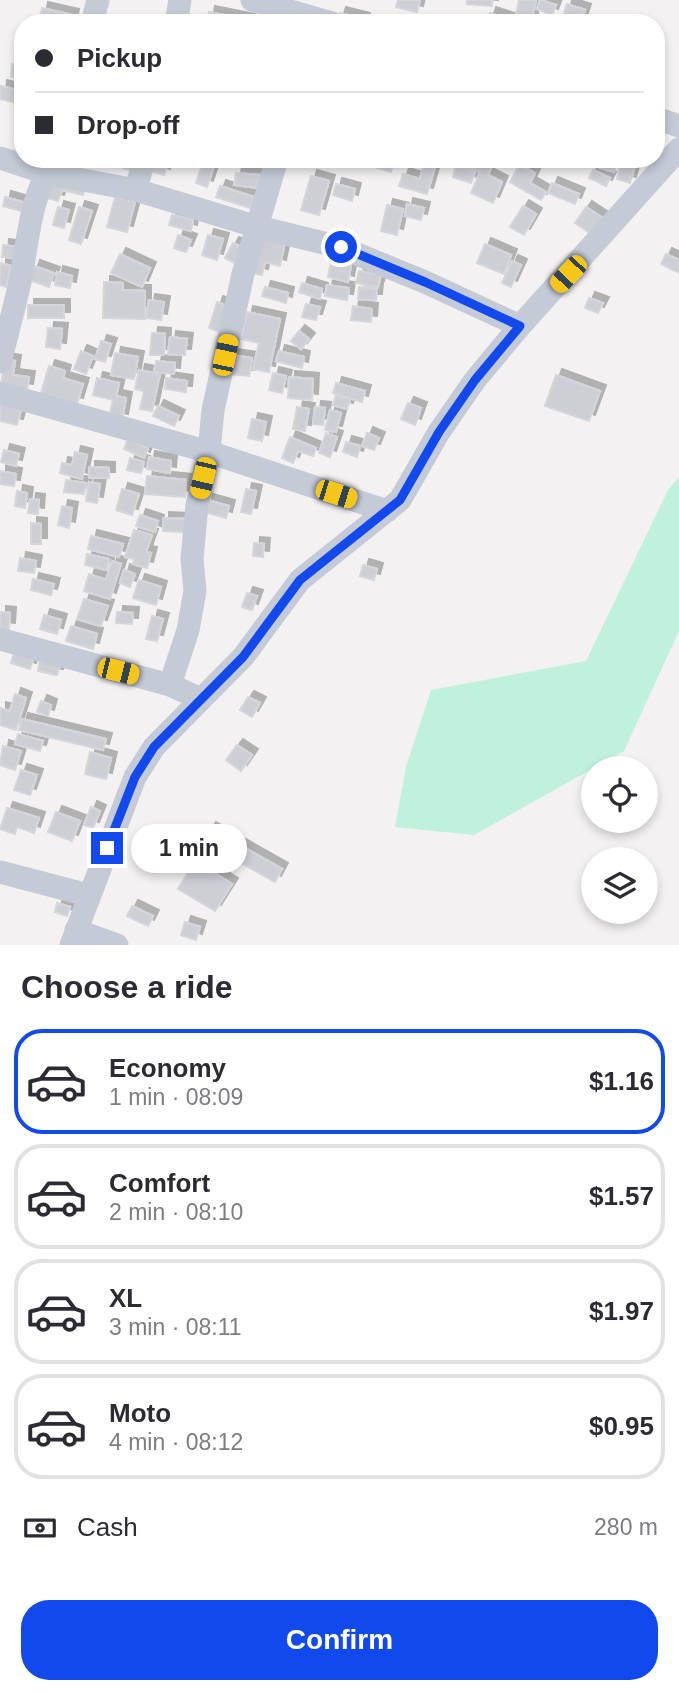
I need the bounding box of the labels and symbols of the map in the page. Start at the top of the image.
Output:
route start [325,231,357,263]
car [546,251,591,297]
car [211,332,240,378]
car [189,455,218,501]
car [313,478,360,510]
car [96,656,141,686]
callout: 1 min [132,824,247,872]
route end [91,832,123,864]

